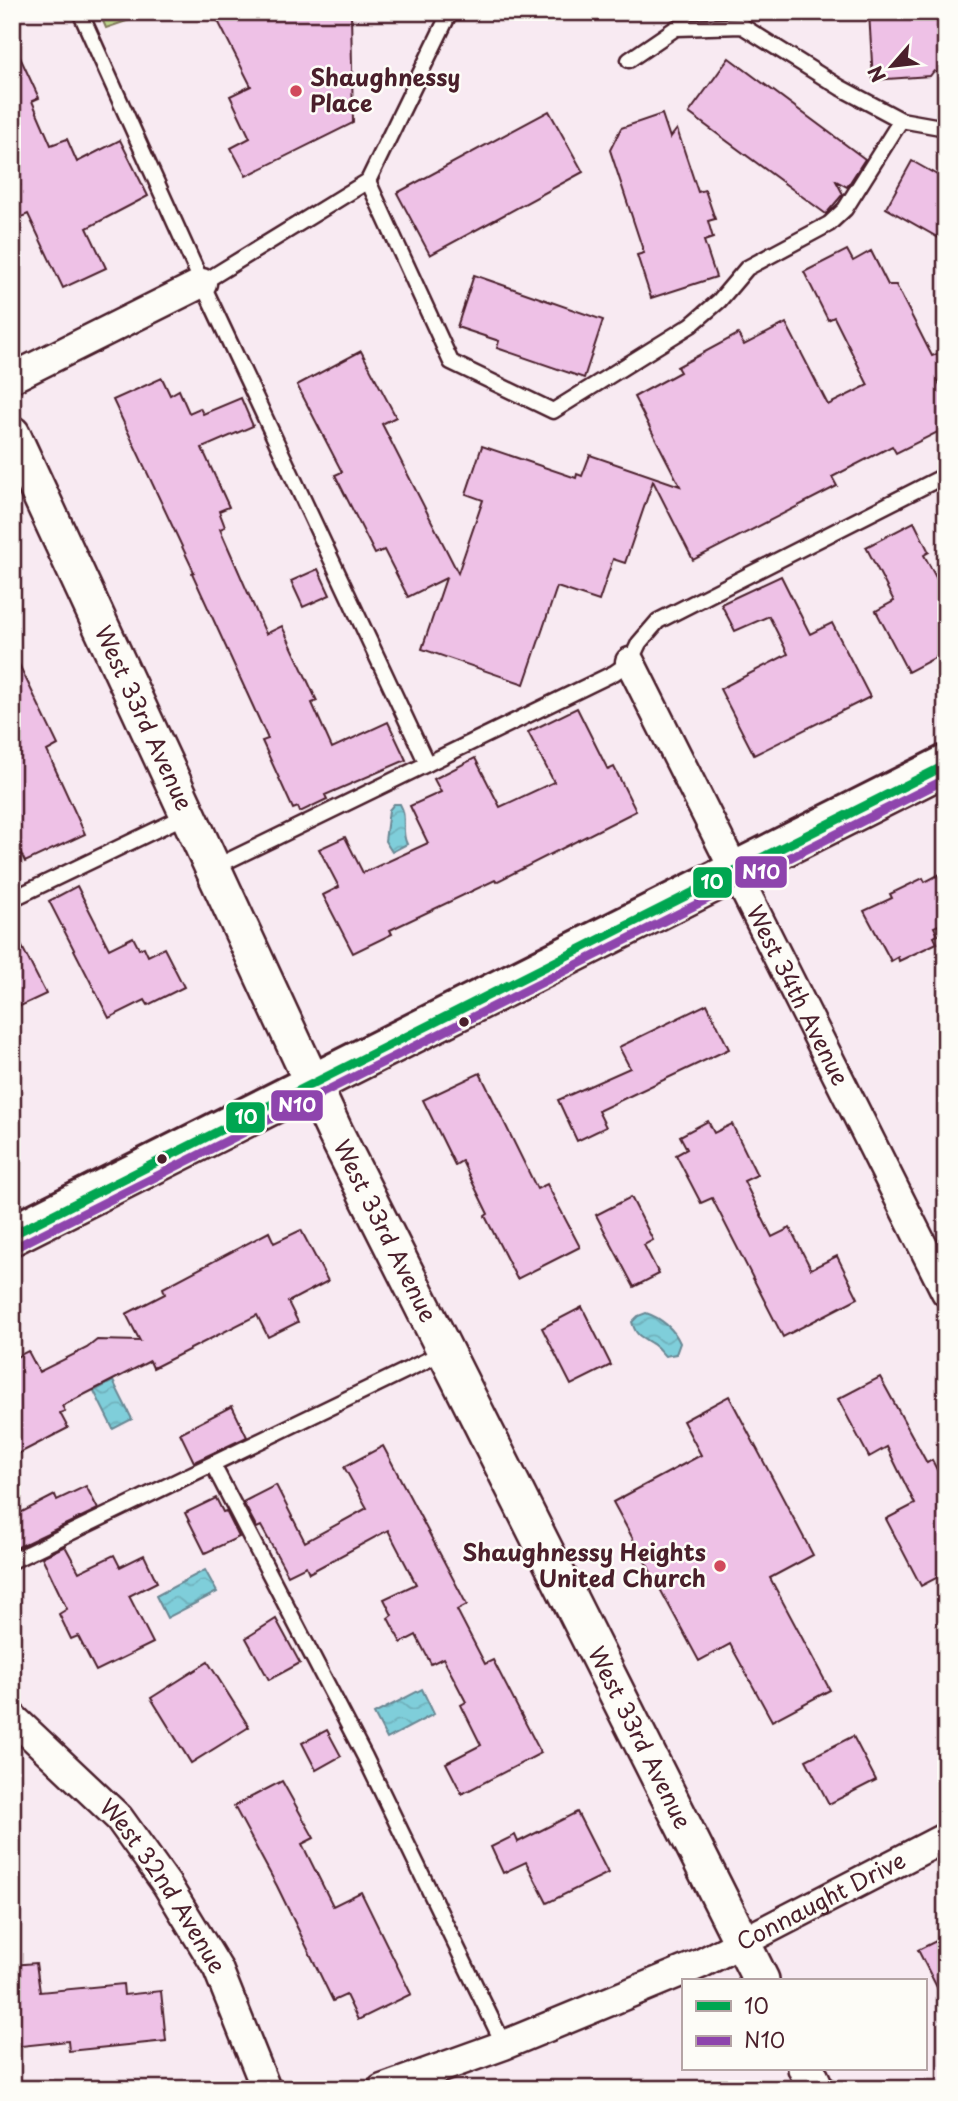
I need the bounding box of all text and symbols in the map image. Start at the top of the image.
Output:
north arrow [856,32,926,102]
place label: Shaughnessy Place [310,59,460,120]
text: N [860,61,892,88]
marker: Shaughnessy Place [288,83,304,99]
street label: West 33rd Avenue [87,619,203,816]
line badge: N10 [734,855,788,889]
text: N10 [742,857,780,885]
line badge: 10 [692,866,733,899]
text: 10 [700,867,724,895]
street label: West 34th Avenue [739,898,859,1091]
unlabelled marker [457,1015,471,1029]
line badge: N10 [270,1089,324,1122]
text: N10 [278,1090,316,1118]
line badge: 10 [225,1101,266,1134]
text: 10 [234,1102,258,1130]
street label: West 33rd Avenue [325,1133,447,1328]
unlabelled marker [155,1152,169,1166]
place label: Shaughnessy Heights United Church [462,1534,706,1595]
marker: Shaughnessy Heights United Church [712,1558,728,1574]
street label: West 33rd Avenue [580,1640,701,1834]
street label: West 32nd Avenue [92,1789,236,1980]
street label: Connaught Drive [730,1842,911,1958]
legend [682,1979,926,2070]
text: 10 [744,1989,769,2021]
text: N10 [744,2023,785,2055]

